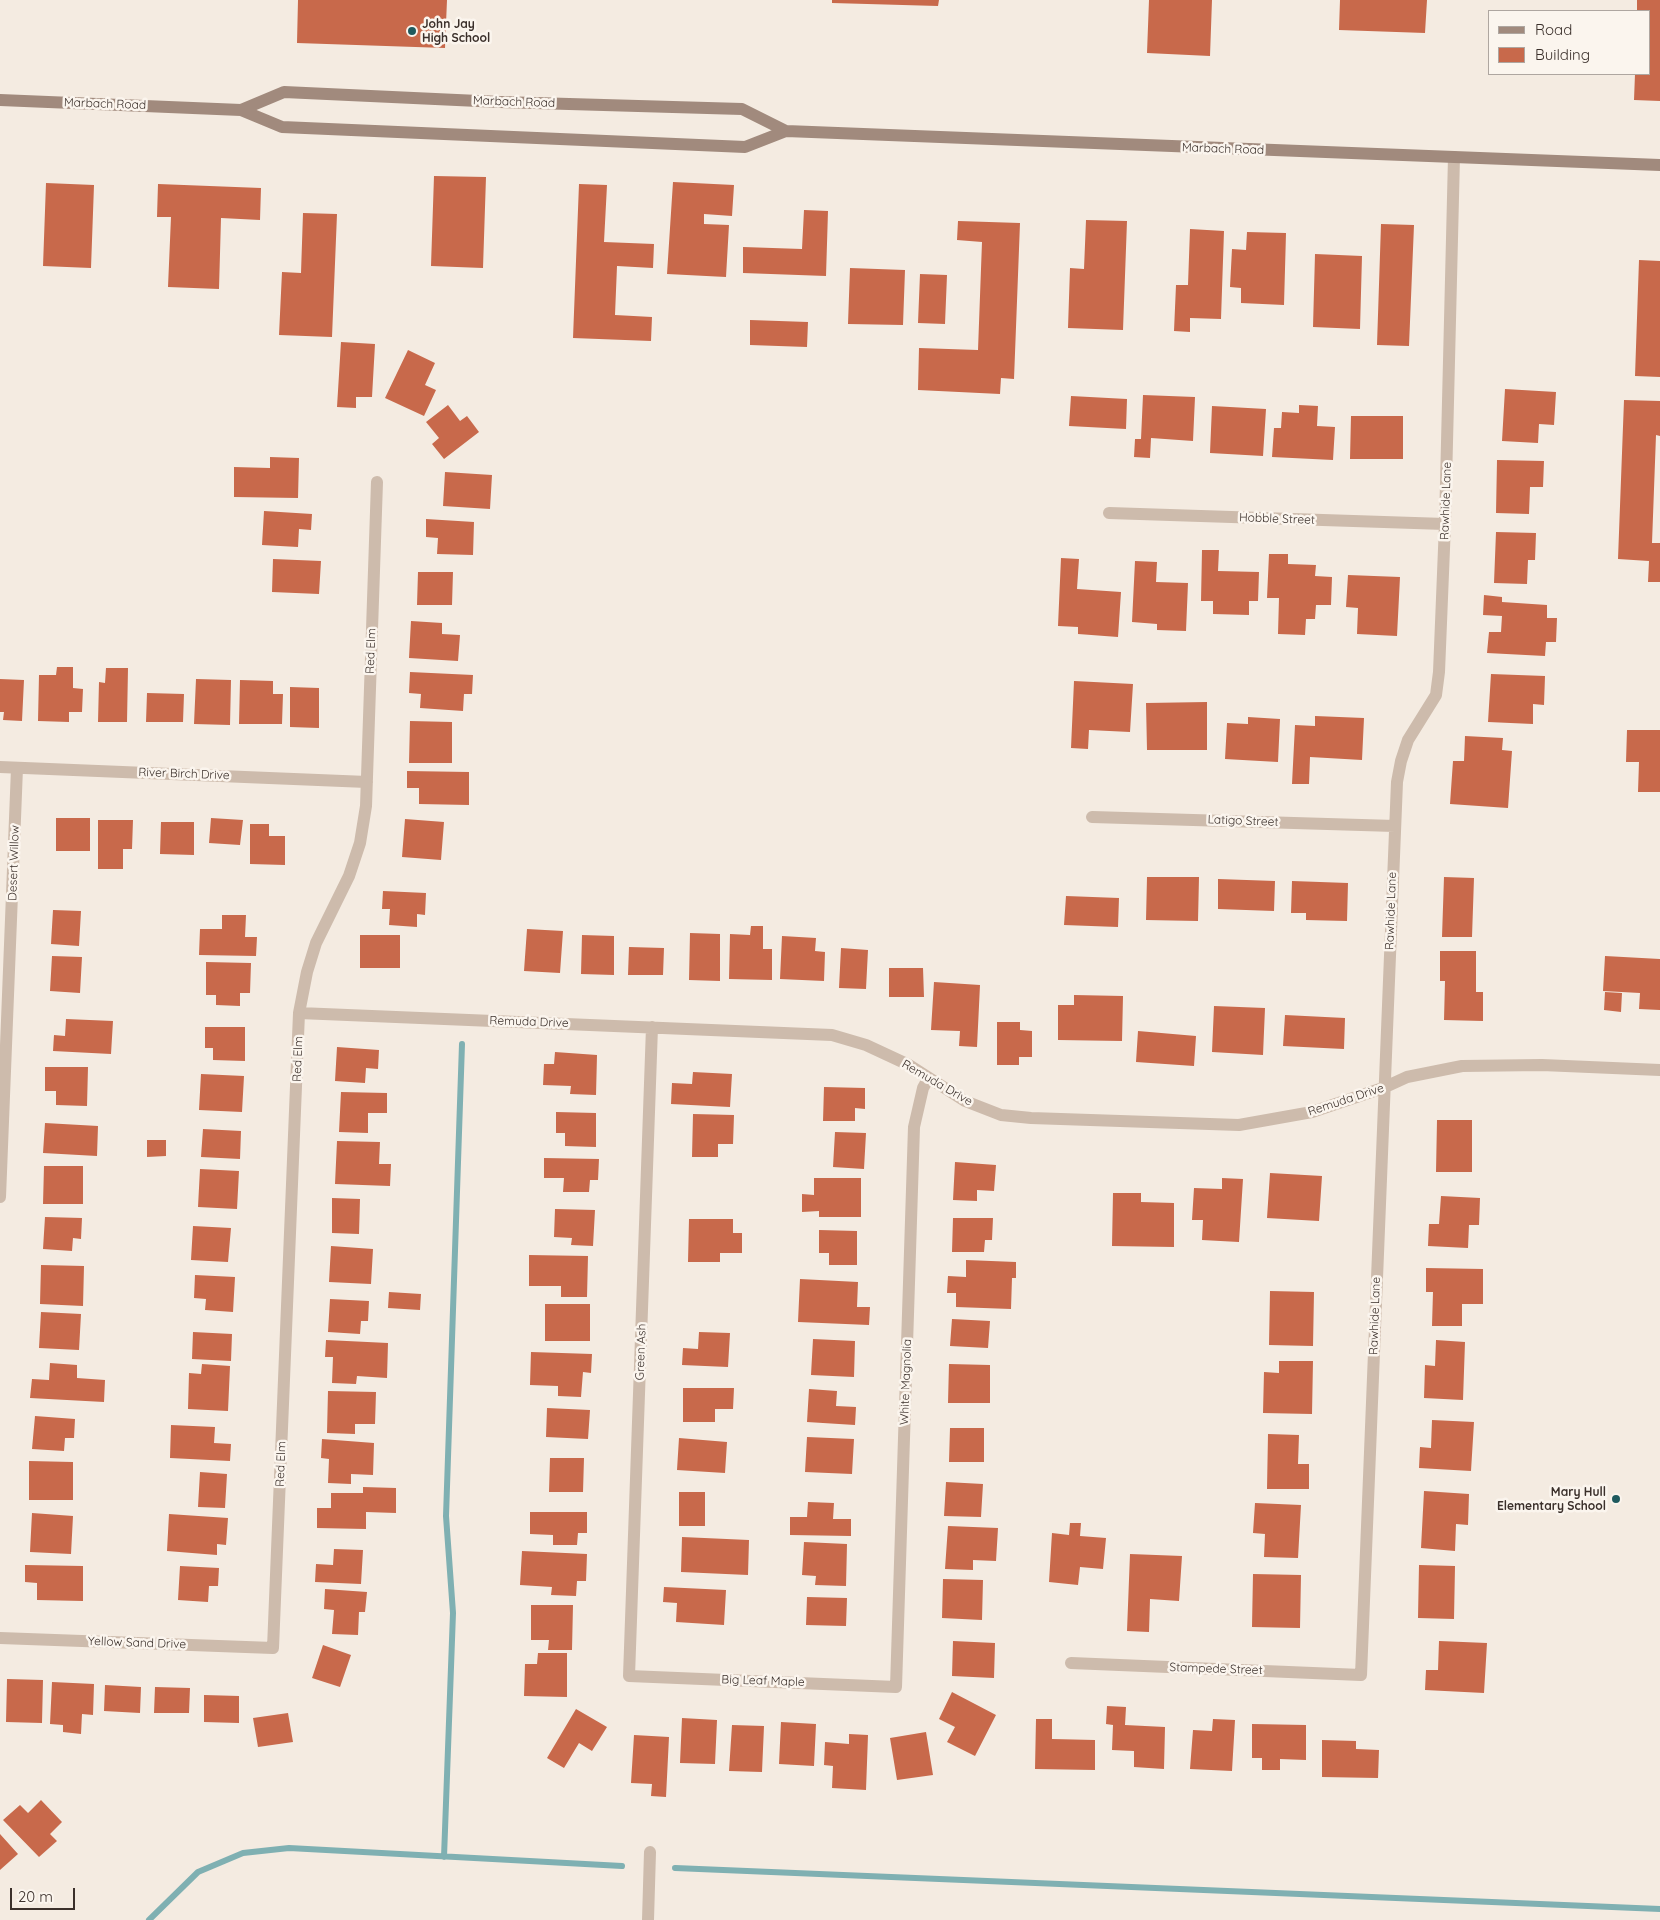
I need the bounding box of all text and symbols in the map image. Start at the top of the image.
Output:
legend [1488,10,1650,75]
place label: John Jay High School [422,17,490,45]
text: Road [1535,20,1572,39]
marker: John Jay High School [406,25,418,37]
text: Building [1535,45,1590,64]
street label: Marbach Road [473,93,555,111]
street label: Marbach Road [64,95,146,113]
street label: Marbach Road [1182,140,1264,158]
street label: Rawhide Lane [1437,462,1455,540]
street label: Hobble Street [1239,510,1315,528]
street label: Red Elm [363,628,379,674]
street label: River Birch Drive [138,765,230,783]
street label: Latigo Street [1207,813,1279,829]
street label: Desert Willow [5,825,23,901]
street label: Rawhide Lane [1382,872,1400,950]
street label: Remuda Drive [489,1013,569,1031]
street label: Red Elm [290,1036,306,1082]
street label: Remuda Drive [899,1057,975,1109]
street label: Remuda Drive [1306,1081,1386,1119]
street label: Rawhide Lane [1366,1277,1384,1355]
street label: Green Ash [633,1323,649,1381]
street label: White Magnolia [897,1339,915,1425]
street label: Red Elm [273,1441,289,1487]
place label: Mary Hull Elementary School [1497,1485,1606,1513]
marker: Mary Hull Elementary School [1610,1493,1622,1505]
street label: Yellow Sand Drive [88,1634,186,1652]
street label: Stampede Street [1169,1660,1263,1678]
street label: Big Leaf Maple [721,1672,805,1690]
scale bar [12,1878,78,1910]
text: 20 m [18,1887,53,1906]

